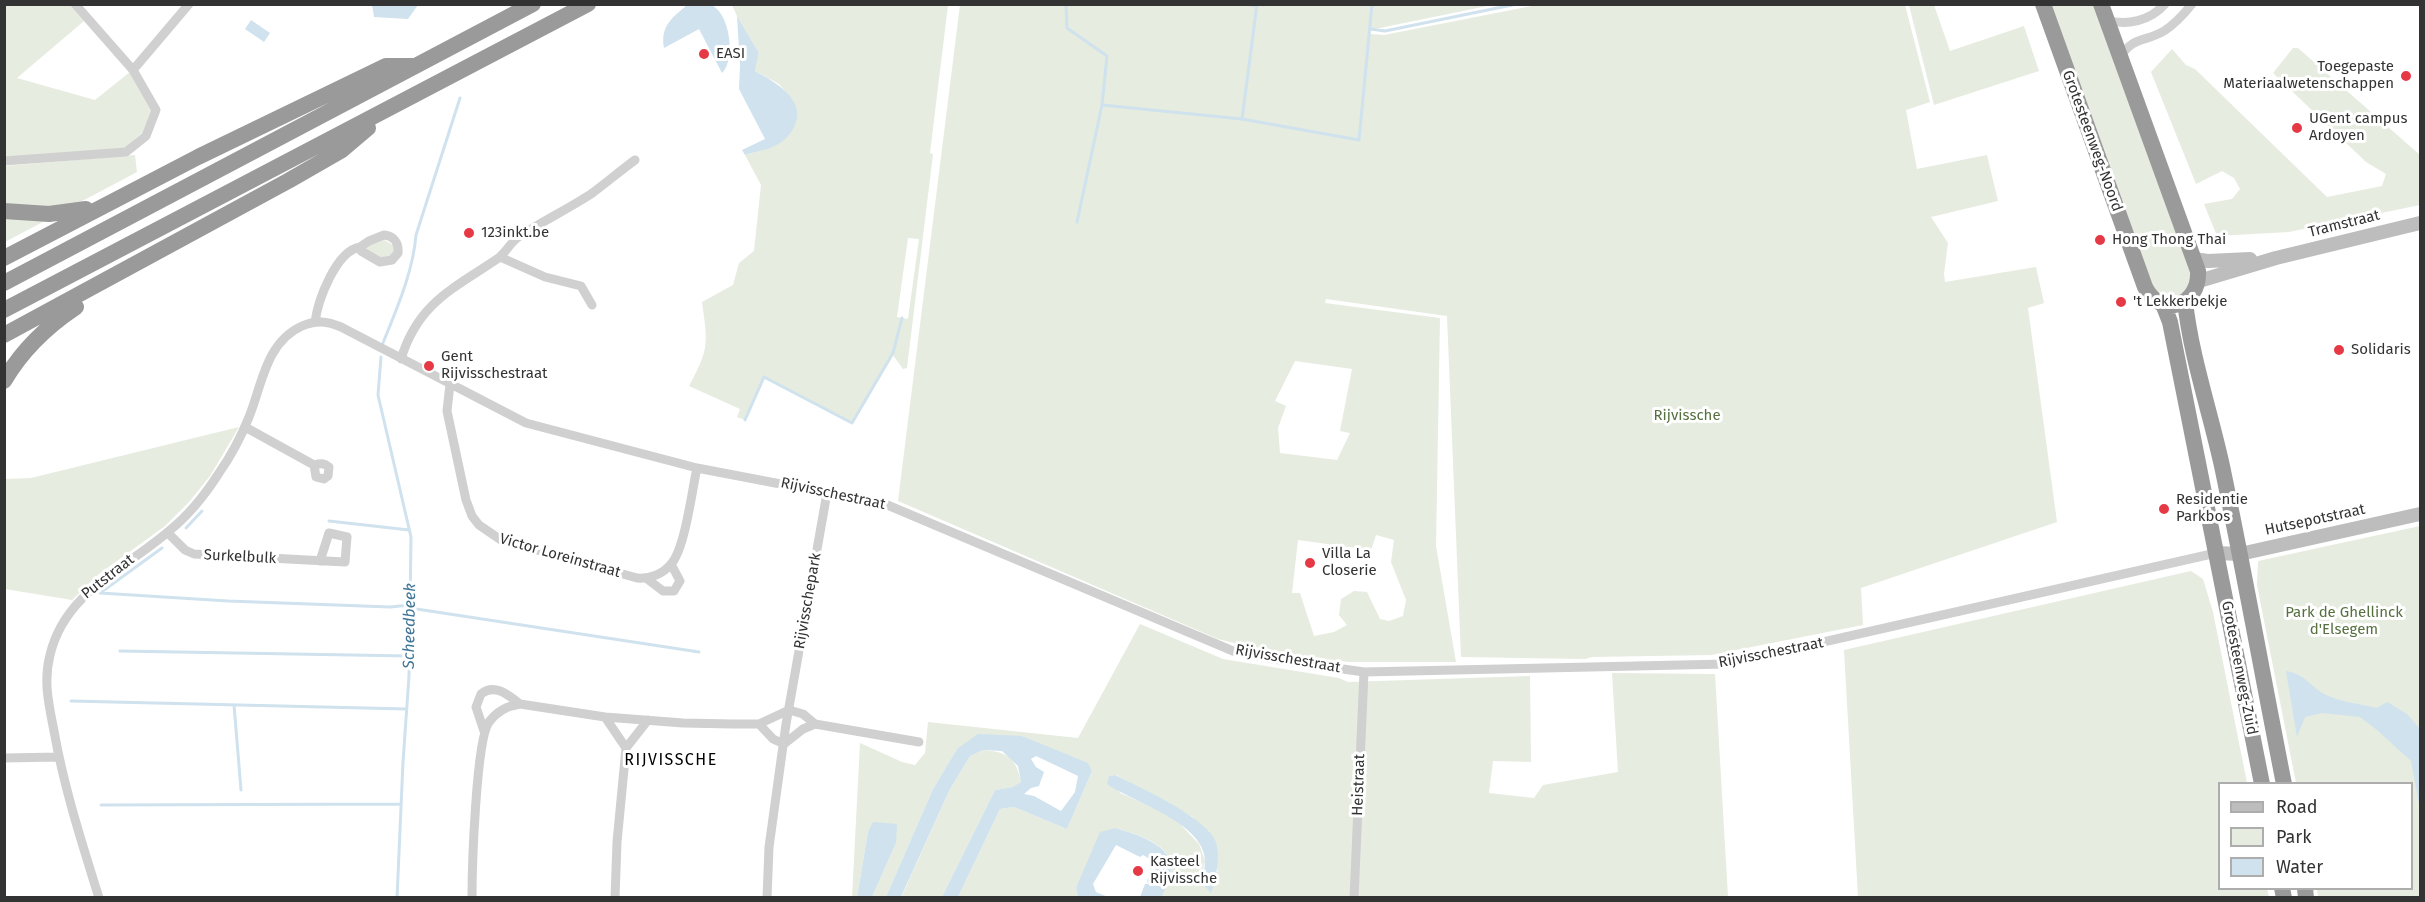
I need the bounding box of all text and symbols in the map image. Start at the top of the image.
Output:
place label: EASI [716,45,745,63]
marker: EASI [697,47,711,61]
place label: Toegepaste Materiaalwetenschappen [2223,58,2394,93]
street label: Grotesteenweg-Noord [2058,68,2126,214]
marker: Toegepaste Materiaalwetenschappen [2399,69,2413,83]
place label: UGent campus Ardoyen [2309,110,2407,145]
marker: UGent campus Ardoyen [2290,121,2304,135]
street label: Tramstraat [2306,206,2382,242]
place label: 123inkt.be [481,224,549,242]
marker: 123inkt.be [462,226,476,240]
place label: Hong Thong Thai [2112,231,2226,249]
marker: Hong Thong Thai [2093,233,2107,247]
place label: 't Lekkerbekje [2133,293,2227,311]
marker: 't Lekkerbekje [2114,295,2128,309]
place label: Solidaris [2351,341,2411,359]
marker: Solidaris [2332,343,2346,357]
place label: Gent Rijvisschestraat [441,348,547,383]
marker: Gent Rijvisschestraat [422,359,436,373]
park label: Rijvissche [1653,407,1721,425]
street label: Rijvisschestraat [779,474,887,514]
place label: Residentie Parkbos [2176,491,2248,526]
street label: Hutsepotstraat [2263,501,2367,539]
marker: Residentie Parkbos [2157,502,2171,516]
street label: Victor Loreinstraat [497,530,623,582]
place label: Villa La Closerie [1322,545,1377,580]
street label: Surkelbulk [203,546,277,568]
street label: Putstraat [78,551,138,603]
street label: Rijvisschepark [791,551,825,651]
marker: Villa La Closerie [1303,556,1317,570]
water label: Scheedbeek [400,583,420,669]
street label: Grotesteenweg-Zuid [2217,600,2261,736]
park label: Park de Ghellinck d'Elsegem [2285,604,2403,639]
street label: Rijvisschestraat [1717,634,1825,672]
street label: Rijvisschestraat [1234,641,1342,677]
district label: RIJVISSCHE [624,751,718,771]
street label: Heistraat [1349,754,1369,816]
legend [2218,782,2413,890]
text: Road [2276,796,2318,818]
text: Park [2276,826,2311,848]
place label: Kasteel Rijvissche [1150,853,1217,888]
text: Water [2276,856,2323,878]
marker: Kasteel Rijvissche [1131,864,1145,878]

